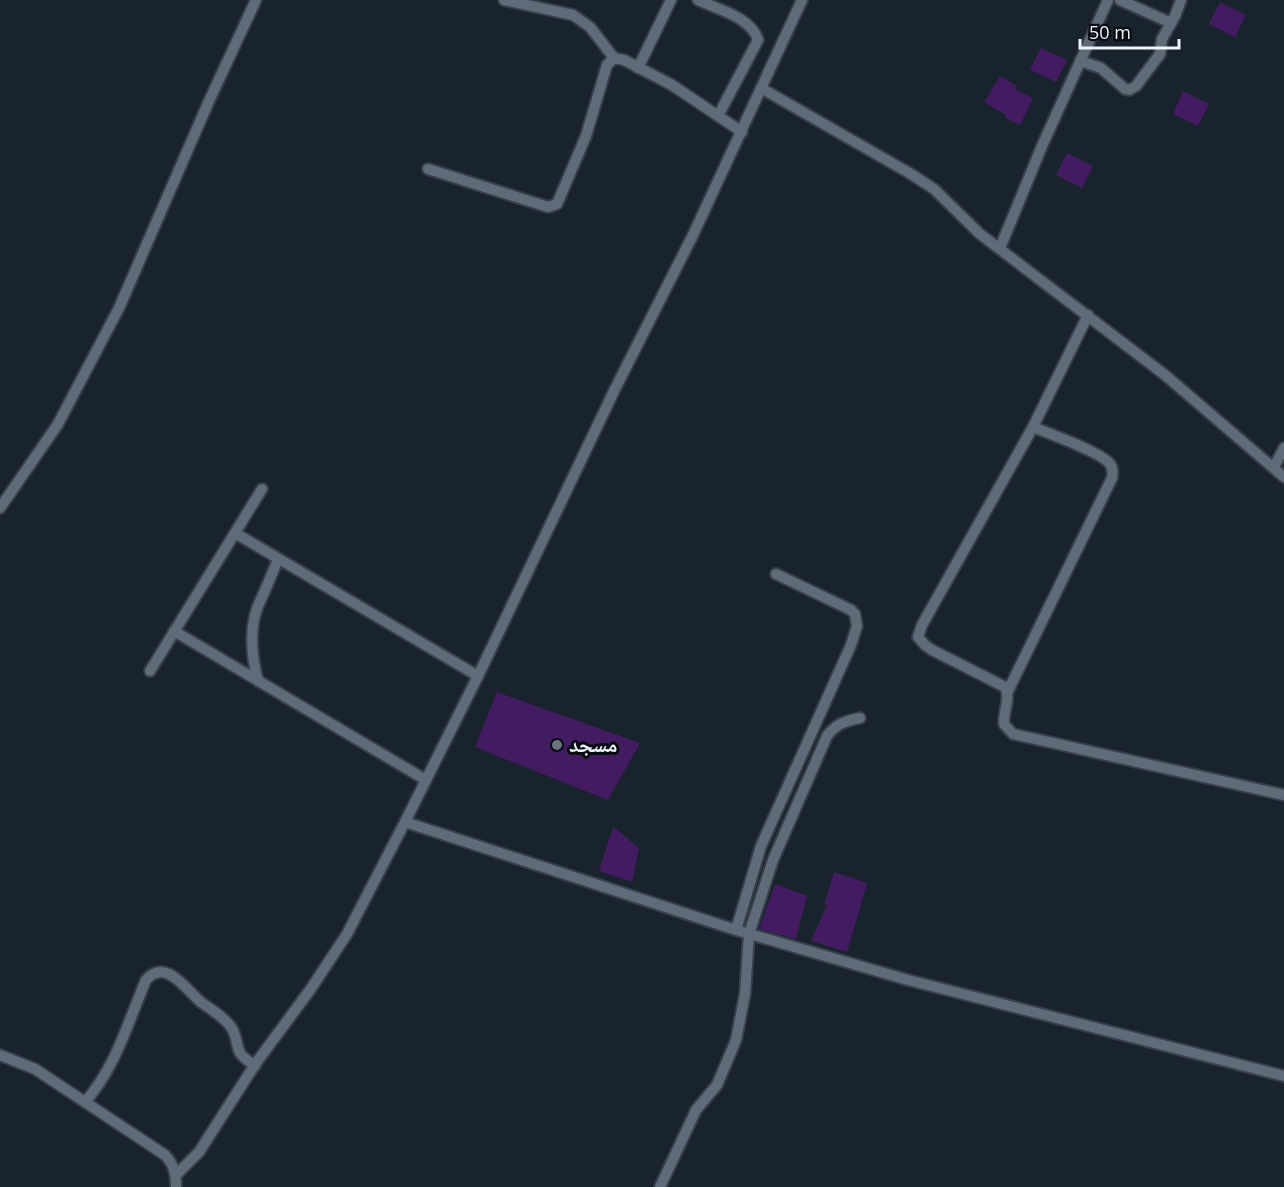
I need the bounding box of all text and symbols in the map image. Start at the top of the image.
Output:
scale bar [1080,12,1179,50]
text: 50 m [1089,20,1131,44]
place label: مسجد [569,730,618,758]
marker: مسجد [550,738,564,752]

